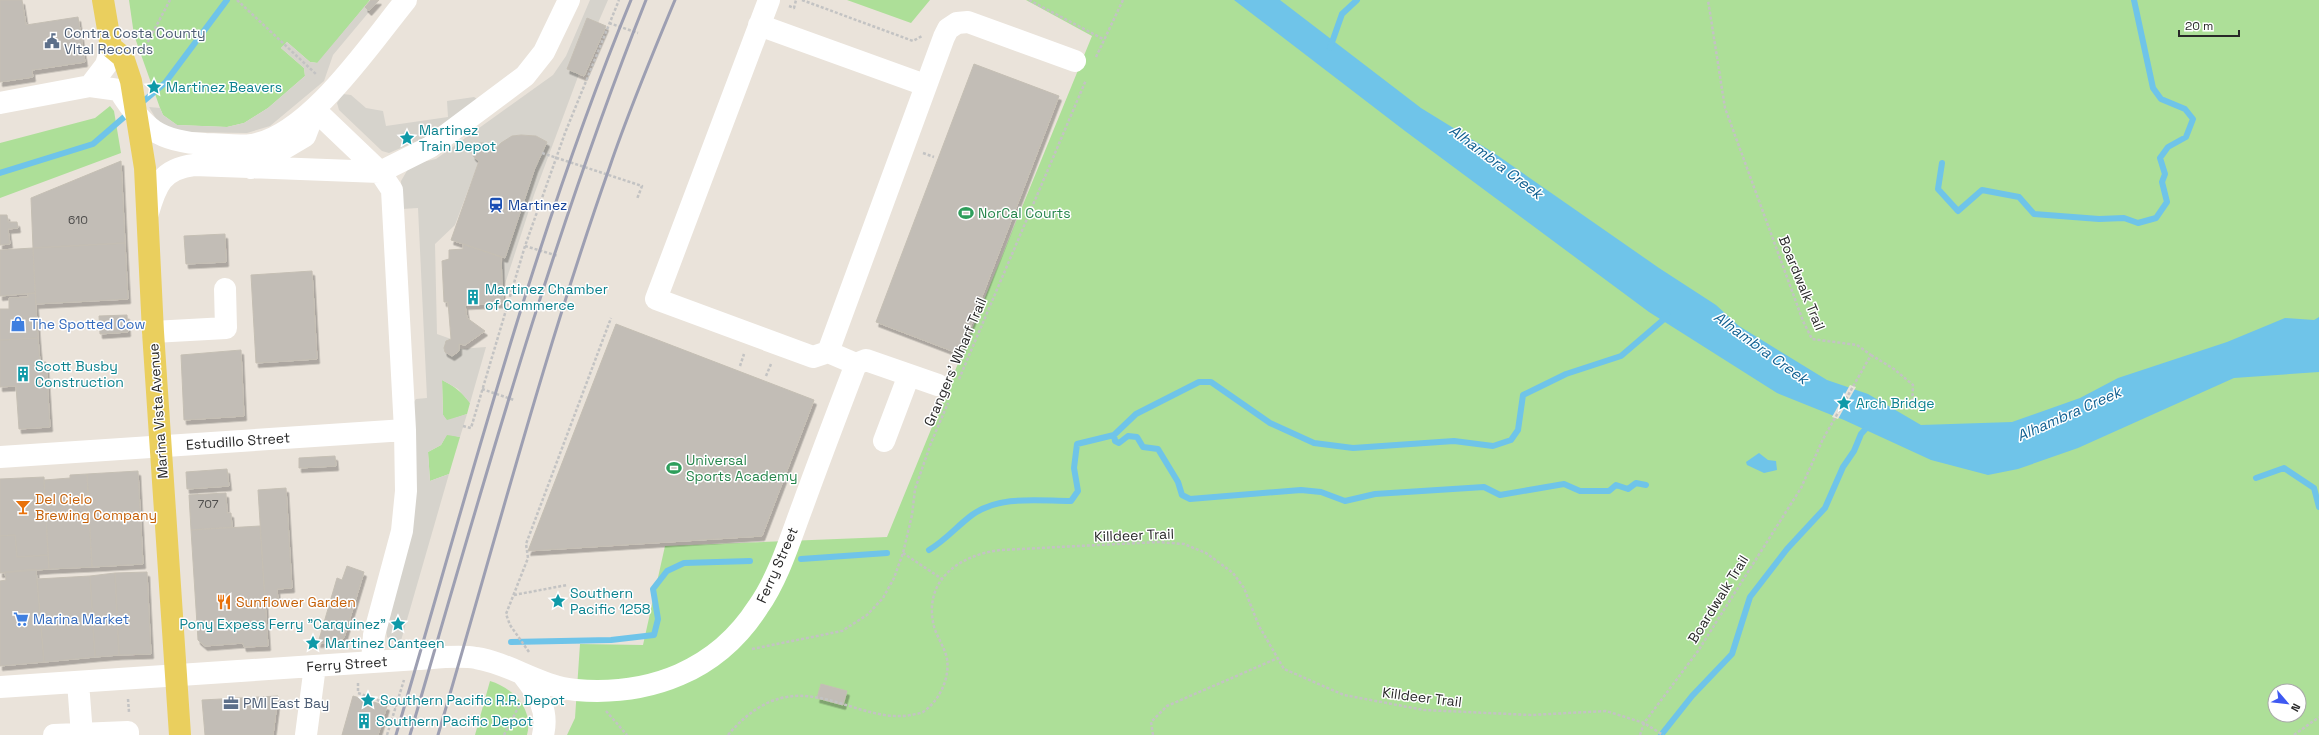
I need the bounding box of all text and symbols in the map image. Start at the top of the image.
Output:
scale bar [2179,12,2239,38]
text: 20 m [2185,18,2213,34]
place label: Contra Costa County VItal Records [64,24,206,58]
public building icon: Contra Costa County VItal Records [43,32,61,50]
place icon: Martinez Beavers [145,78,163,96]
place label: Martinez Beavers [166,78,282,96]
water label: Alhambra Creek [1446,120,1548,204]
place label: Martinez Train Depot [419,121,496,155]
place icon: Martinez Train Depot [398,129,416,147]
station icon: Martinez [487,196,505,214]
place label: Martinez [508,196,567,214]
sports icon: NorCal Courts [957,204,975,222]
place label: NorCal Courts [978,204,1071,222]
house number: 610 [68,212,88,228]
street label: Boardwalk Trail [1775,233,1829,333]
place label: Martinez Chamber of Commerce [485,280,608,314]
building icon: Martinez Chamber of Commerce [464,288,482,306]
street label: Grangers' Wharf Trail [920,295,990,429]
water label: Alhambra Creek [1710,307,1814,389]
shop icon: The Spotted Cow [9,315,27,333]
place label: The Spotted Cow [30,315,146,333]
street label: Marina Vista Avenue [144,343,172,479]
place label: Scott Busby Construction [35,357,124,391]
building icon: Scott Busby Construction [14,365,32,383]
water label: Alhambra Creek [2014,381,2126,445]
place icon: Arch Bridge [1835,394,1853,412]
place label: Arch Bridge [1856,394,1935,412]
street label: Estudillo Street [185,428,291,454]
place label: Universal Sports Academy [686,451,798,485]
sports icon: Universal Sports Academy [665,459,683,477]
place label: Del Cielo Brewing Company [35,490,157,524]
house number: 707 [198,496,219,512]
bar icon: Del Cielo Brewing Company [14,498,32,516]
street label: Ferry Street [752,524,802,606]
street label: Killdeer Trail [1094,525,1174,545]
street label: Boardwalk Trail [1684,552,1752,646]
place label: Southern Pacific 1258 [570,584,651,618]
place icon: Southern Pacific 1258 [549,592,567,610]
restaurant icon: Sunflower Garden [215,593,233,611]
place label: Sunflower Garden [236,593,356,611]
supermarket icon: Marina Market [12,610,30,628]
place label: Marina Market [33,610,129,628]
place label: Pony Expess Ferry "Carquinez" [179,615,386,633]
place icon: Pony Expess Ferry "Carquinez" [389,615,407,633]
place icon: Martinez Canteen [304,634,322,652]
place label: Martinez Canteen [325,634,445,652]
street label: Ferry Street [306,652,388,676]
street label: Killdeer Trail [1381,683,1463,711]
north arrow [2267,683,2307,723]
place icon: Southern Pacific R.R. Depot [359,691,377,709]
place label: Southern Pacific R.R. Depot [380,691,565,709]
office icon: PMI East Bay [222,694,240,712]
place label: PMI East Bay [243,694,329,712]
text: N [2288,701,2304,714]
building icon: Southern Pacific Depot [355,712,373,730]
place label: Southern Pacific Depot [376,712,533,730]

